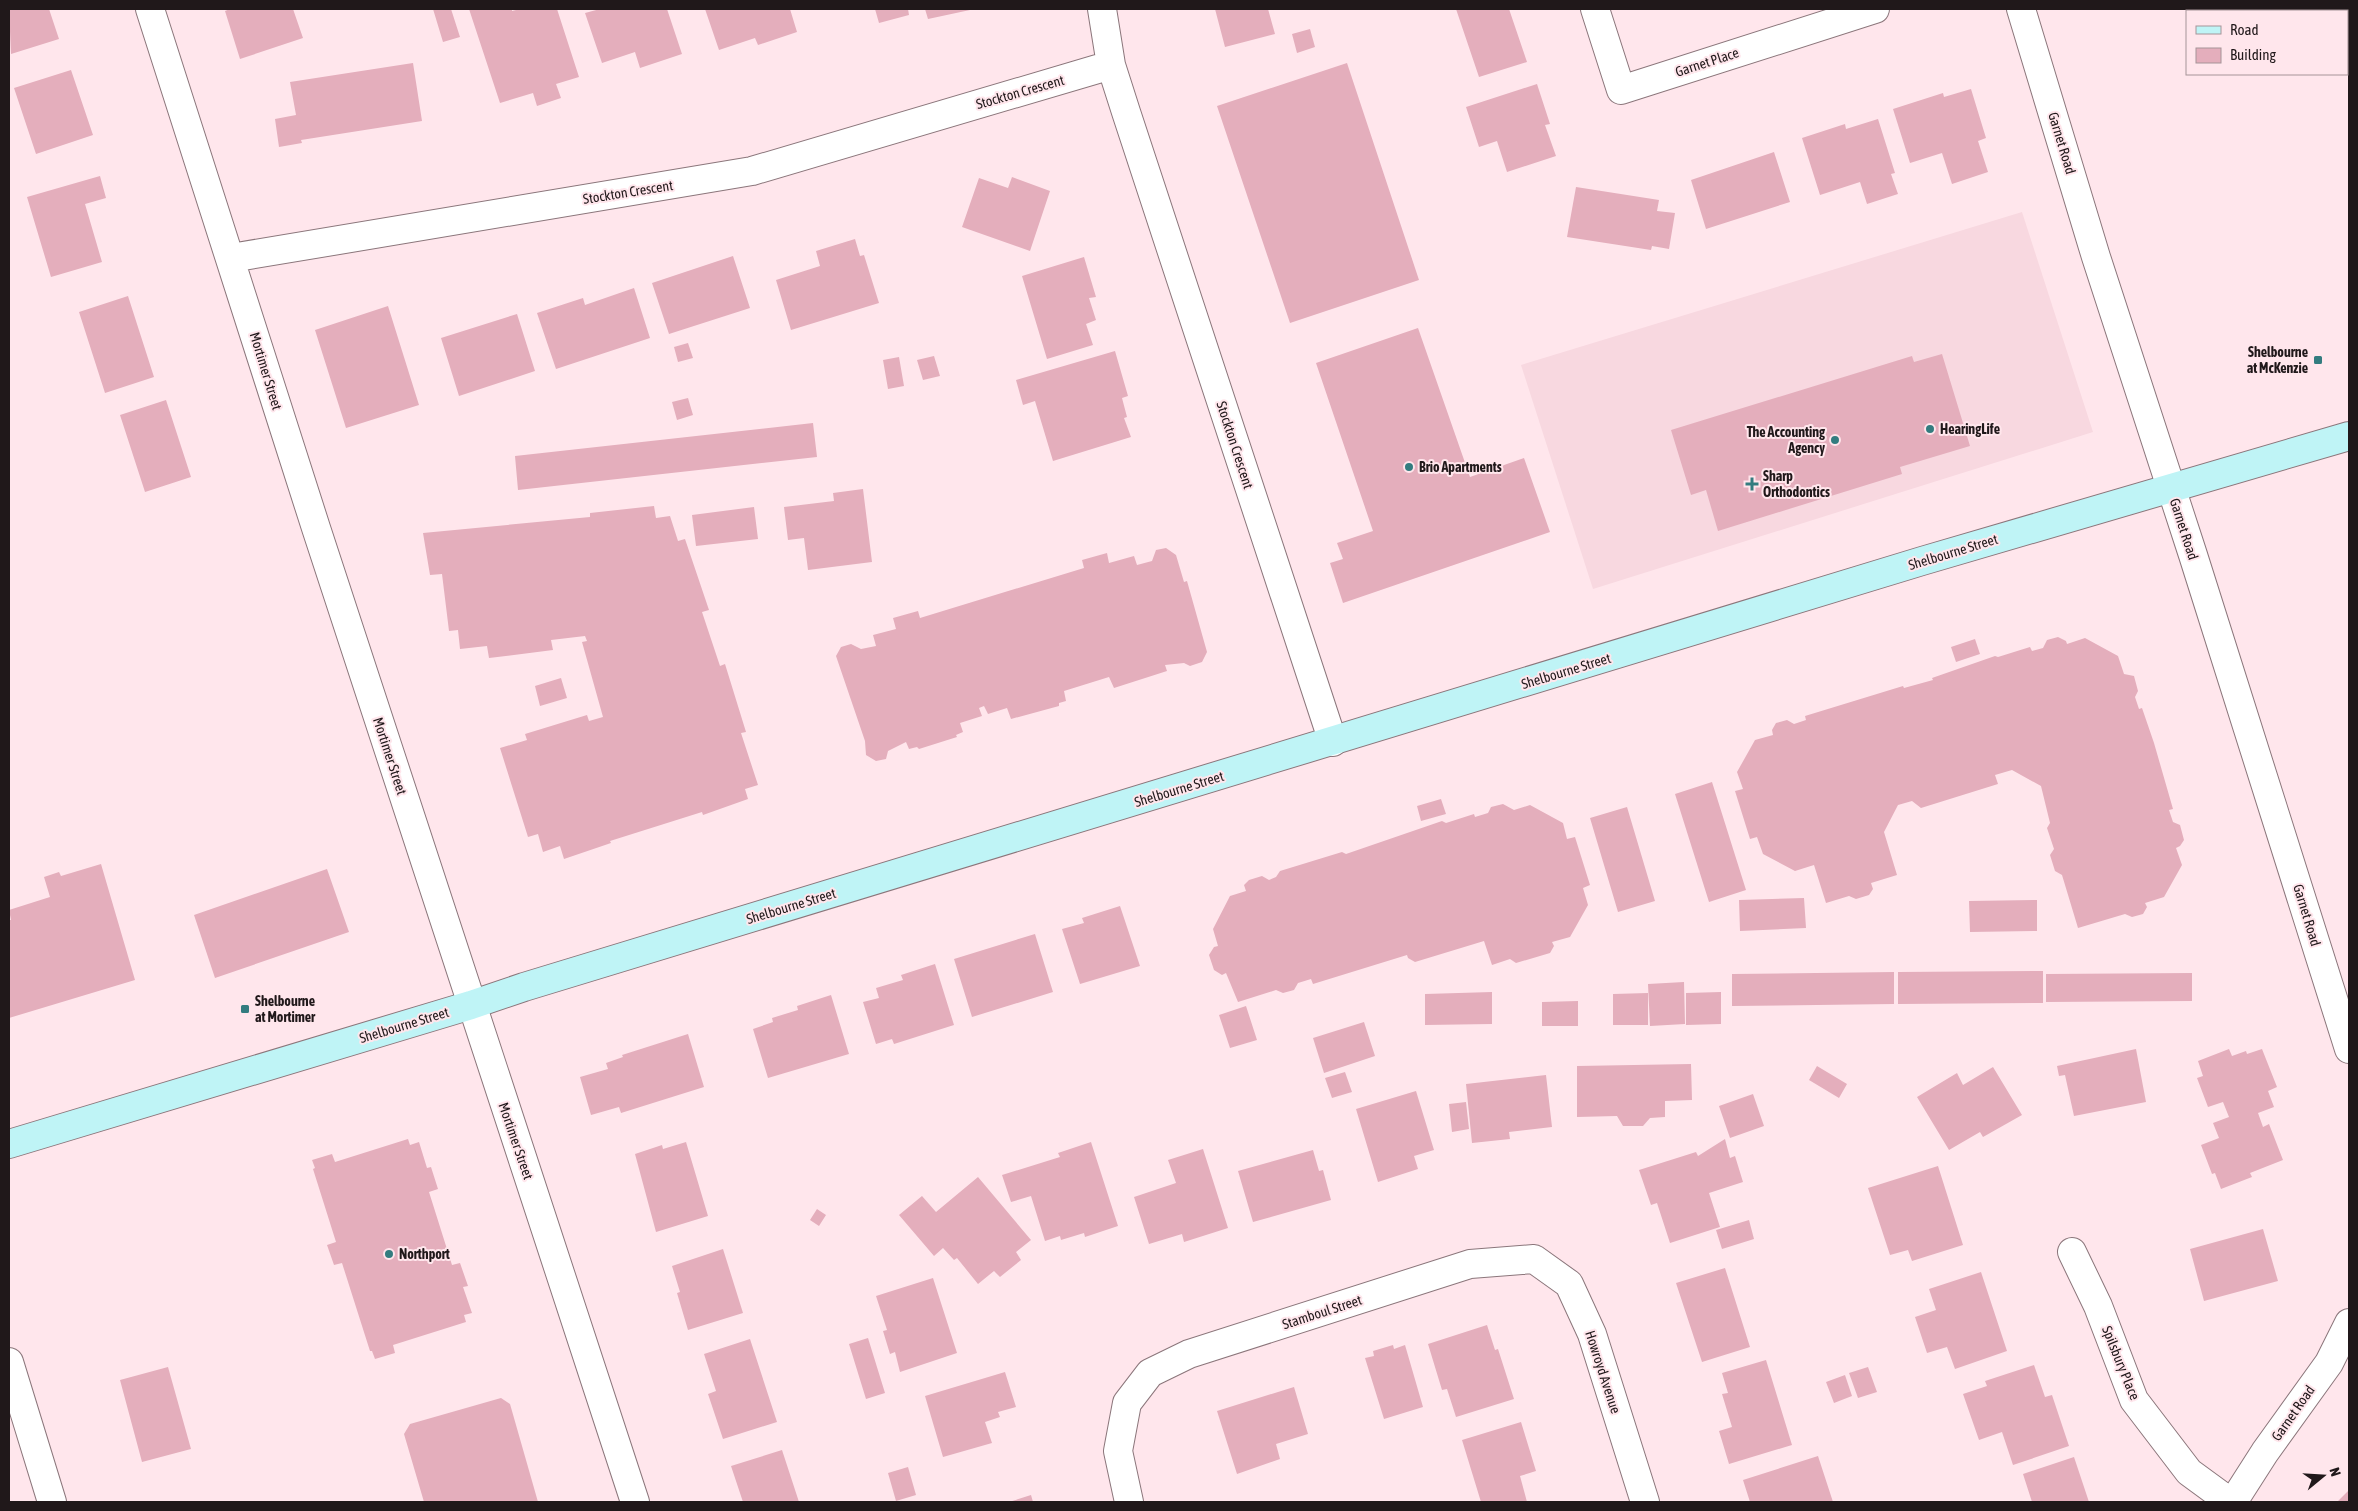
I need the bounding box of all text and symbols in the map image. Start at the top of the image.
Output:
legend [2186,10,2348,75]
text: Road [2230,21,2259,38]
street label: Garnet Place [1673,44,1741,80]
text: Building [2230,46,2276,63]
street label: Stockton Crescent [974,72,1066,112]
street label: Garnet Road [2045,110,2079,176]
street label: Stockton Crescent [582,177,674,207]
street label: Mortimer Street [247,330,285,412]
place label: Shelbourne at McKenzie [2247,344,2308,376]
marker: Shelbourne at McKenzie [2312,354,2324,366]
street label: Stockton Crescent [1213,399,1257,491]
place label: HearingLife [1940,421,2000,437]
marker: HearingLife [1924,423,1936,435]
place label: The Accounting Agency [1747,424,1826,456]
marker: The Accounting Agency [1829,434,1841,446]
place label: Brio Apartments [1419,459,1502,475]
marker: Brio Apartments [1403,461,1415,473]
place label: Sharp Orthodontics [1763,468,1830,500]
marker: Sharp Orthodontics [1745,477,1759,491]
street label: Garnet Road [2167,496,2201,562]
street label: Shelbourne Street [1906,531,2000,573]
street label: Shelbourne Street [1519,650,1613,692]
street label: Mortimer Street [370,715,410,797]
street label: Shelbourne Street [1132,768,1226,810]
street label: Garnet Road [2290,882,2324,948]
street label: Shelbourne Street [744,885,838,927]
place label: Shelbourne at Mortimer [255,993,316,1025]
marker: Shelbourne at Mortimer [239,1003,251,1015]
street label: Shelbourne Street [357,1004,451,1046]
street label: Mortimer Street [495,1100,537,1182]
place label: Northport [399,1246,450,1262]
marker: Northport [383,1248,395,1260]
street label: Stamboul Street [1280,1292,1364,1332]
street label: Spilsbury Place [2099,1324,2143,1402]
street label: Howroyd Avenue [1582,1328,1624,1416]
street label: Garnet Road [2268,1382,2318,1444]
north arrow [2298,1451,2348,1501]
text: N [2326,1466,2344,1478]

